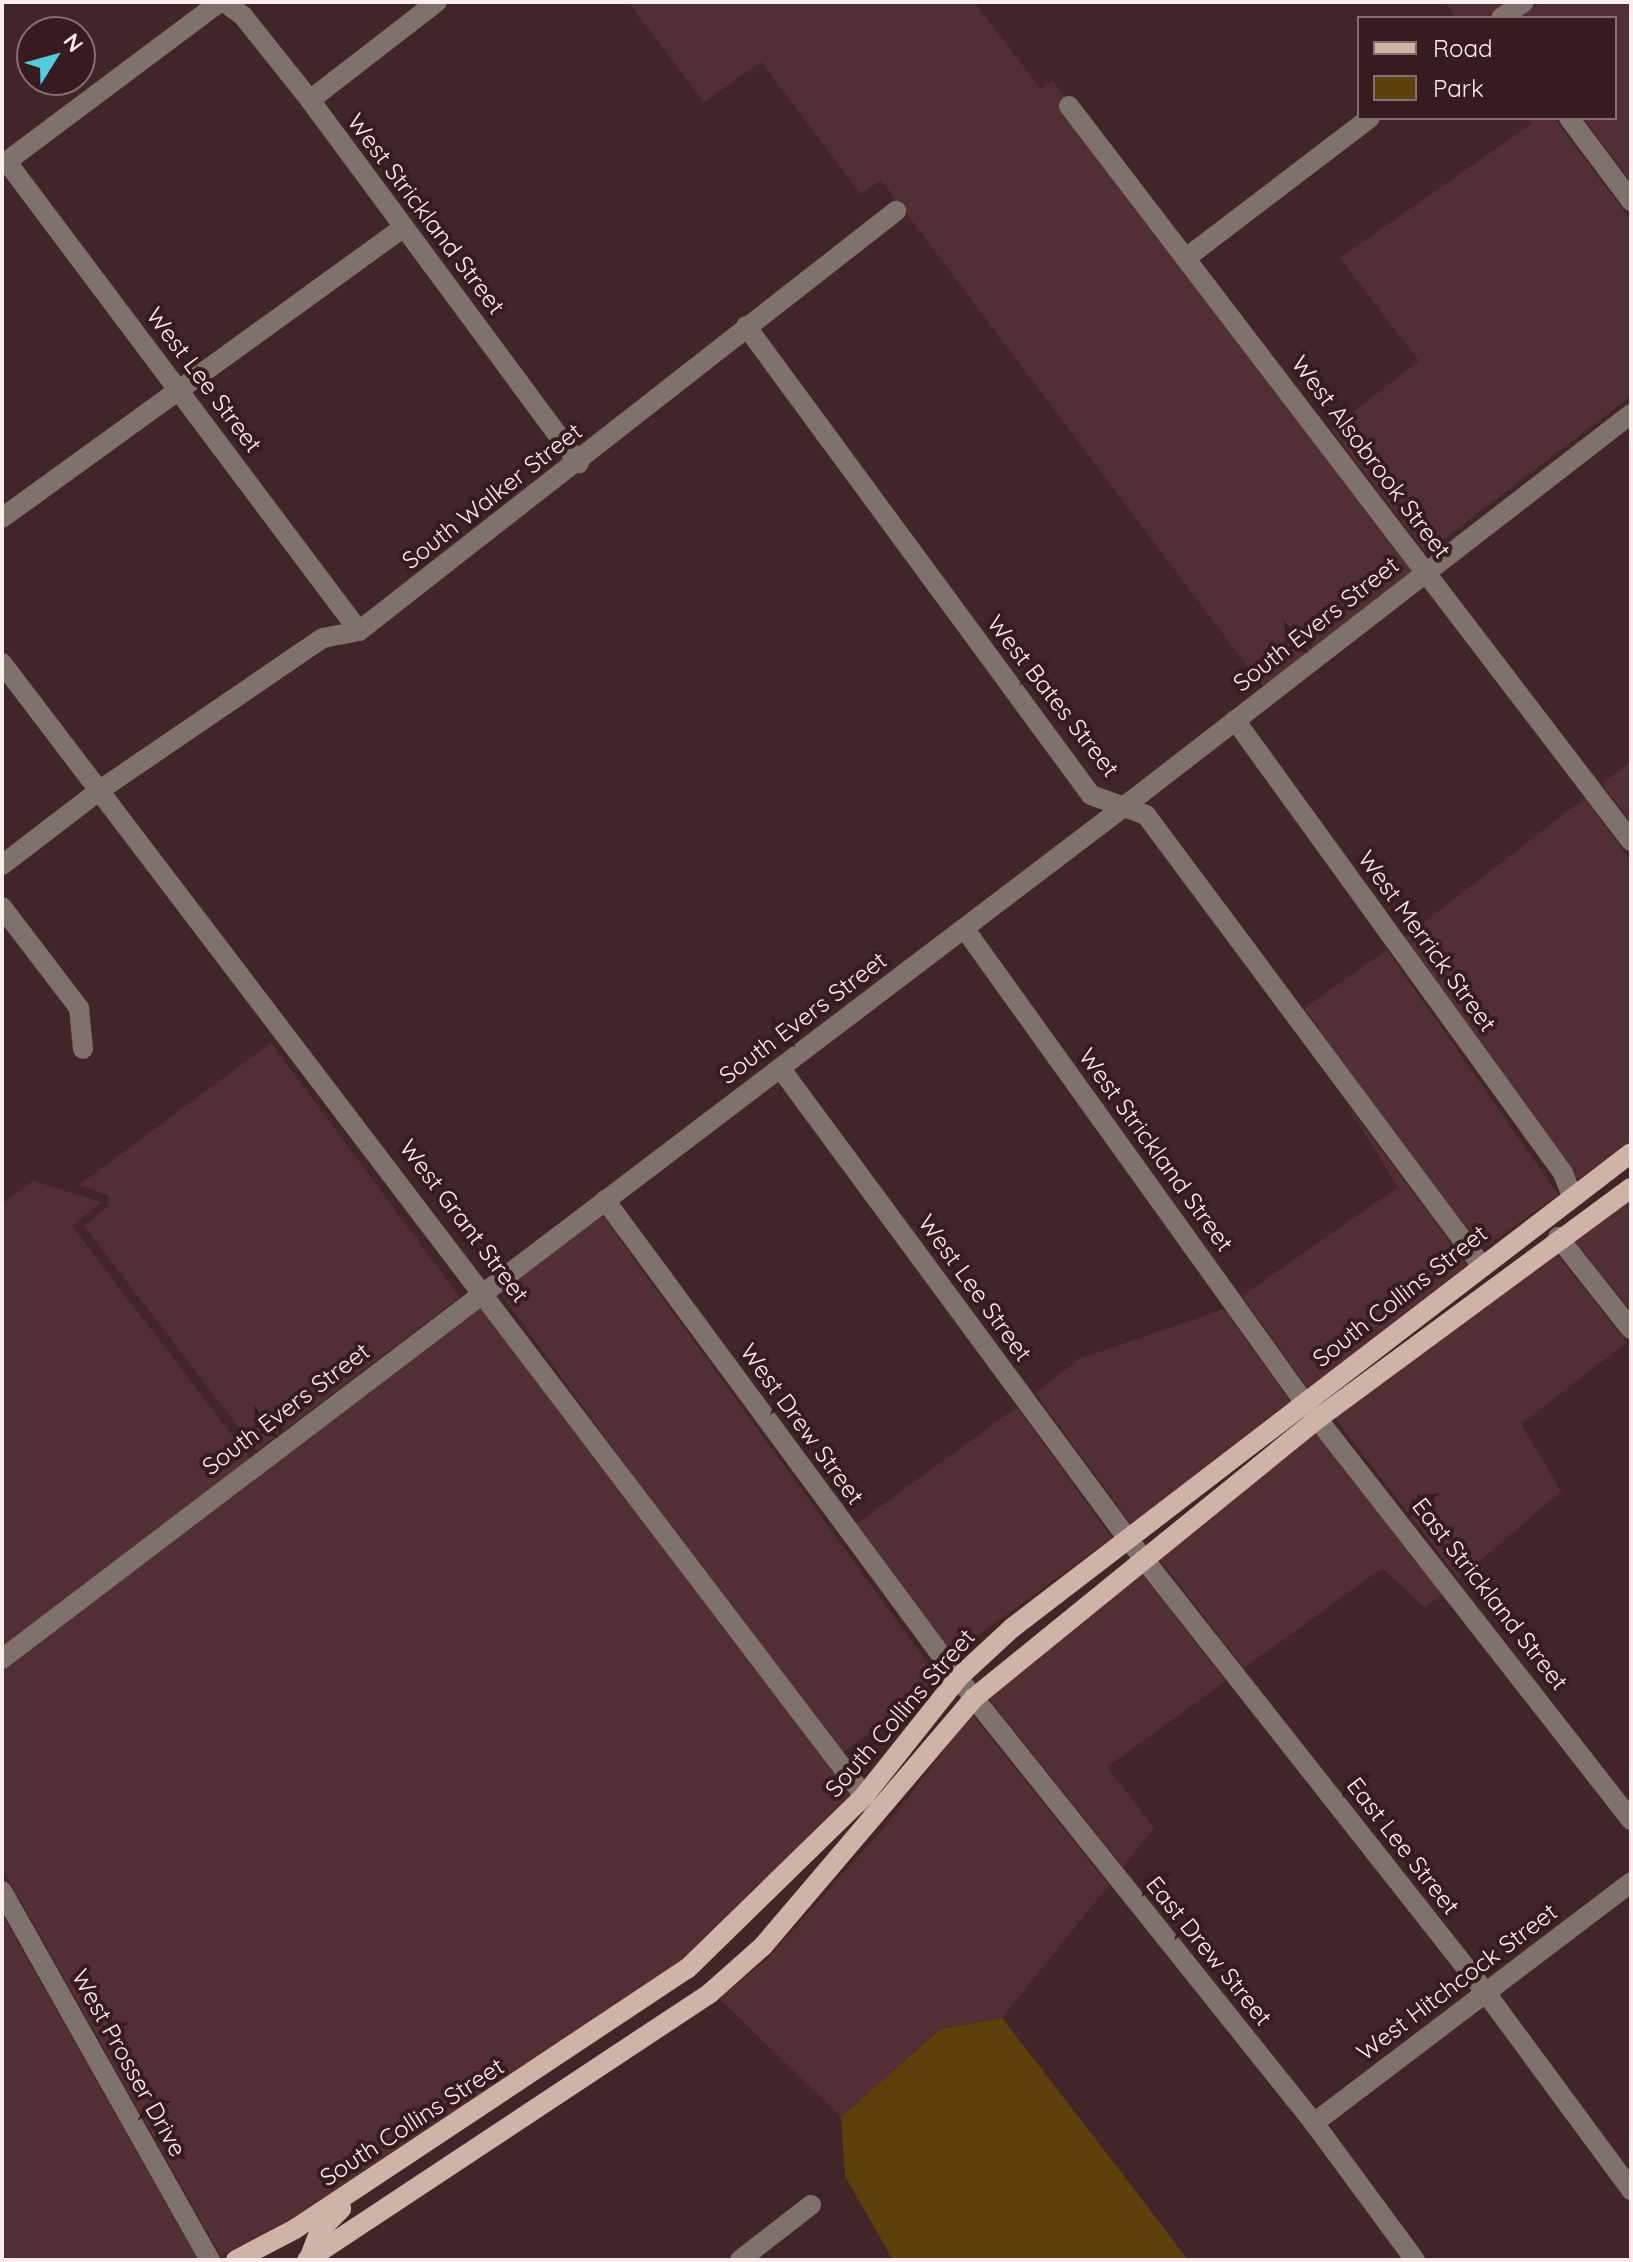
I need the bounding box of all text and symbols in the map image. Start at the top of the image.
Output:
north arrow [16,16,96,96]
legend [1357,16,1617,120]
text: N [58,28,90,58]
text: Road [1433,33,1493,63]
text: Park [1433,73,1484,103]
street label: West Strickland Street [341,108,511,320]
street label: West Lee Street [140,302,268,458]
street label: West Alsobrook Street [1285,350,1457,564]
street label: South Walker Street [396,417,588,575]
street label: South Evers Street [1228,550,1404,698]
street label: West Bates Street [981,609,1125,783]
street label: West Merrick Street [1352,845,1502,1037]
street label: South Evers Street [714,946,892,1090]
street label: West Strickland Street [1073,1043,1239,1257]
street label: West Grant Street [393,1134,535,1308]
street label: West Lee Street [912,1209,1038,1367]
street label: South Collins Street [1307,1219,1493,1373]
street label: South Evers Street [197,1337,375,1481]
street label: West Drew Street [734,1338,870,1510]
street label: East Strickland Street [1406,1492,1574,1696]
street label: South Collins Street [819,1623,981,1803]
street label: East Lee Street [1341,1772,1465,1920]
street label: East Drew Street [1140,1871,1278,2031]
street label: West Hitchcock Street [1351,1897,1563,2067]
street label: West Prosser Drive [66,1964,192,2162]
street label: South Collins Street [315,2052,509,2192]

